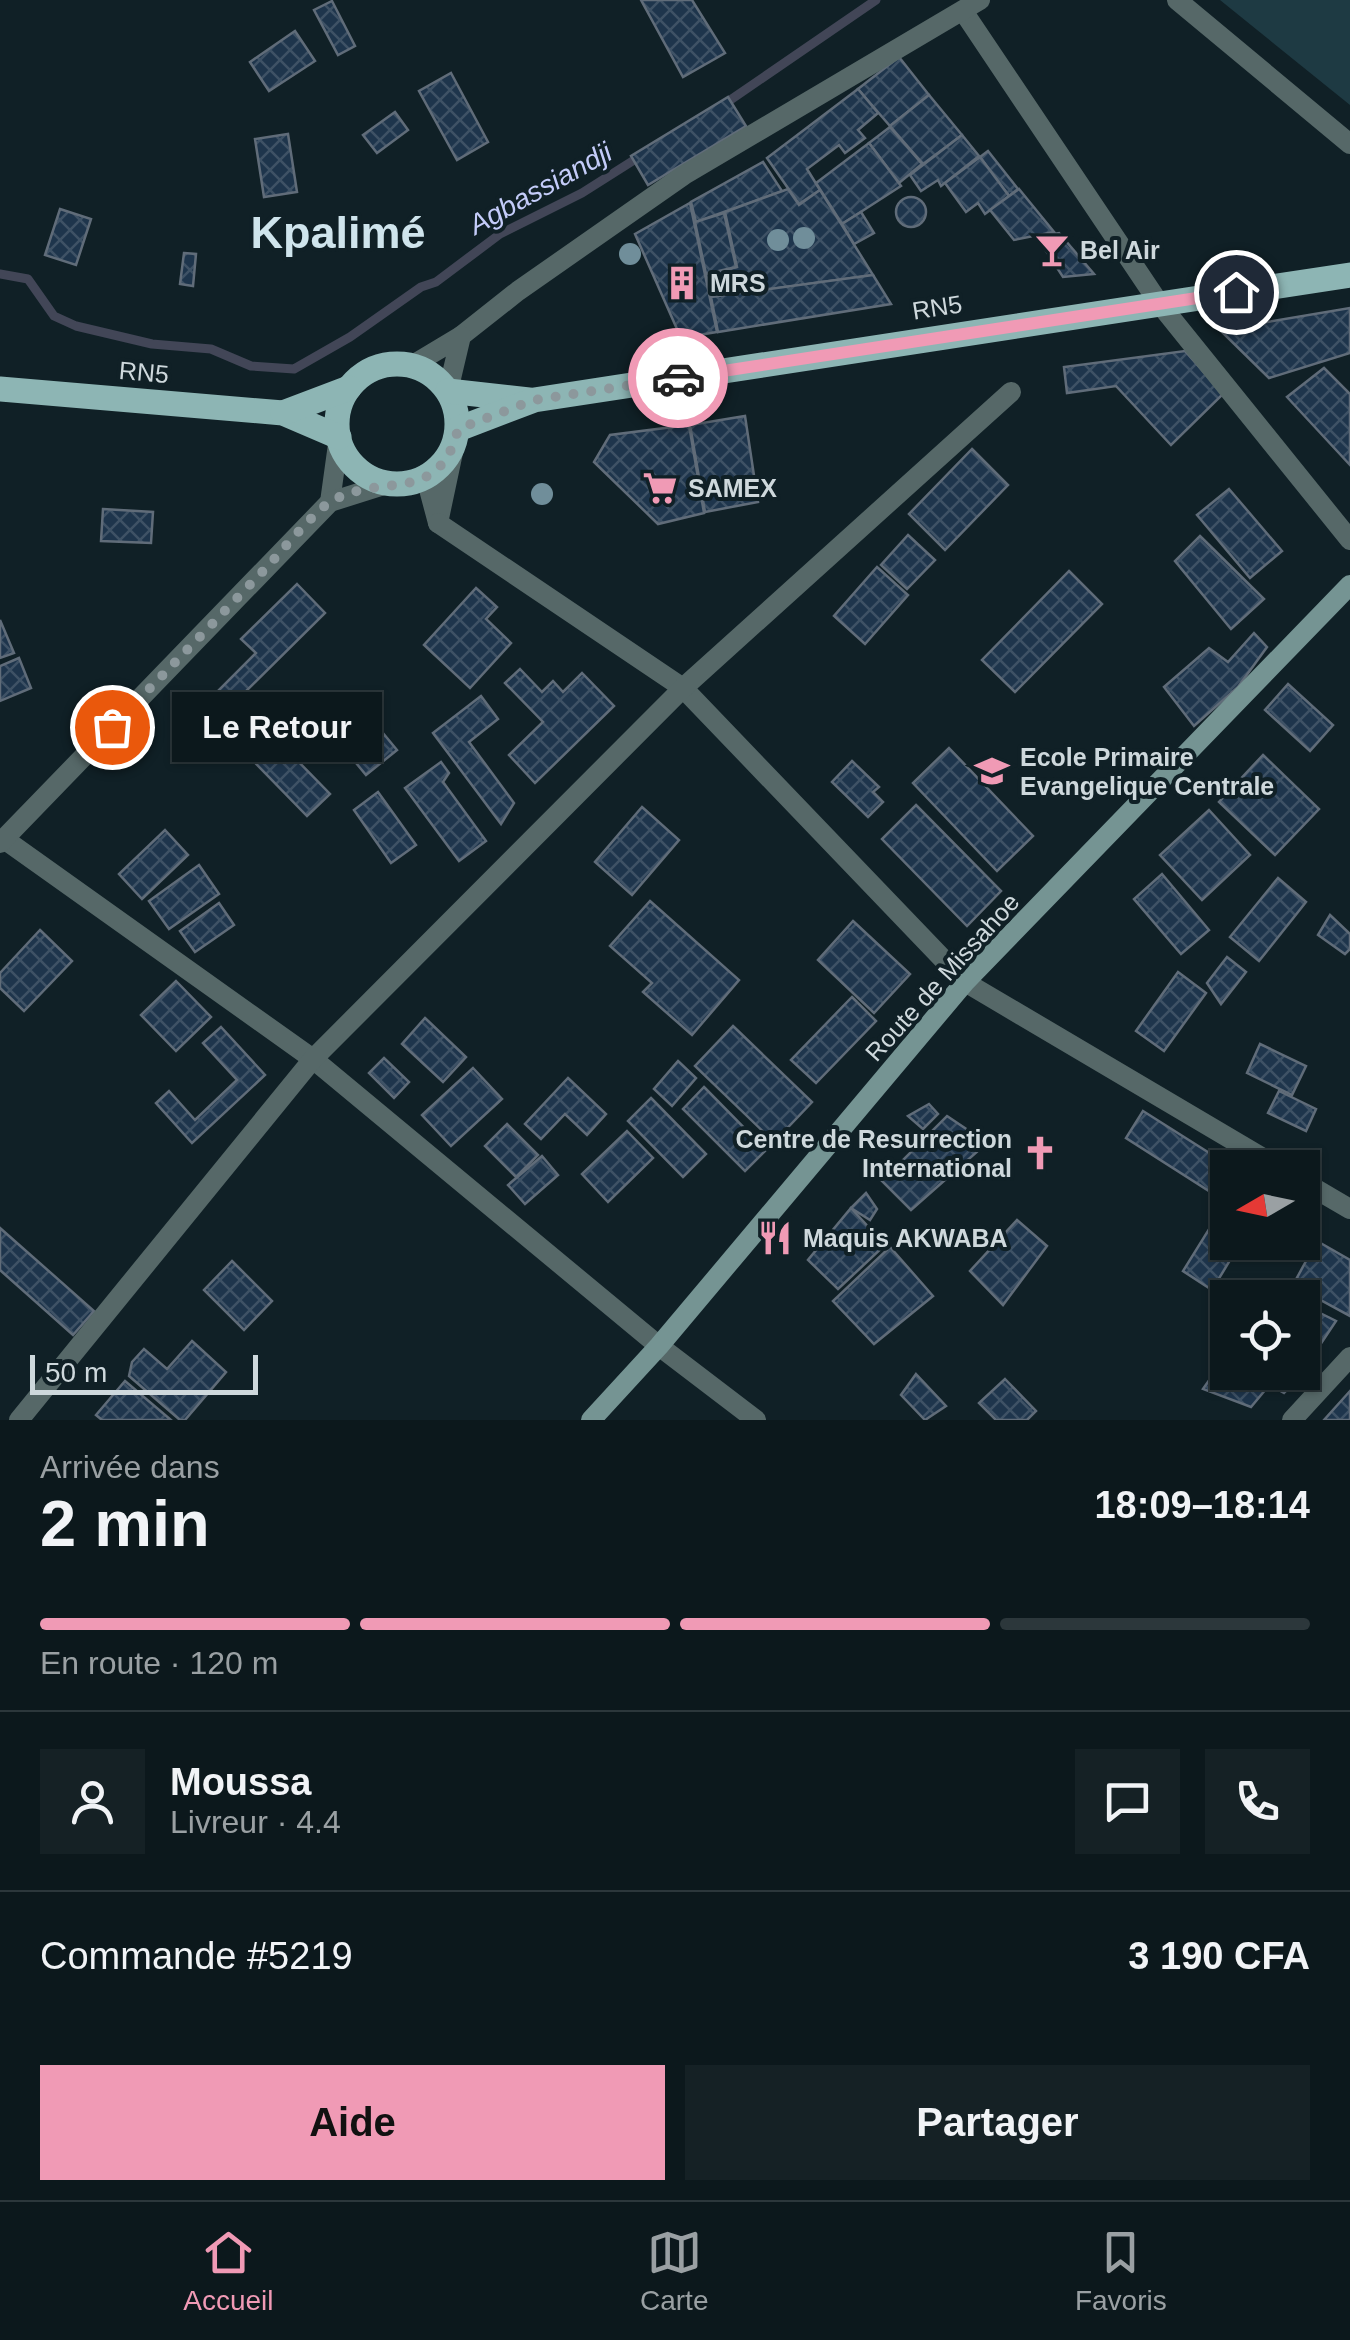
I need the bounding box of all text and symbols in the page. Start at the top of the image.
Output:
water label: Agbassiandji [462,136,618,241]
district label: Kpalimé [250,207,426,258]
bar icon: Bel Air [1033,231,1071,269]
place label: Bel Air [1080,236,1160,264]
pin [1194,250,1279,335]
building icon: MRS [663,264,701,302]
icon: home [1209,265,1264,320]
place label: MRS [710,269,766,297]
street label: RN5 [910,289,964,325]
courier [628,328,728,428]
icon: car [651,351,706,406]
street label: RN5 [118,356,170,388]
supermarket icon: SAMEX [641,469,679,507]
place label: SAMEX [688,474,777,502]
pin [70,685,155,770]
callout: Le Retour [172,692,382,762]
icon: bag [85,700,140,755]
text: Le Retour [202,709,352,745]
place label: Ecole Primaire Evangelique Centrale [1020,743,1274,800]
school or university icon: Ecole Primaire Evangelique Centrale [973,752,1011,790]
street label: Route de Missahoe [860,888,1024,1066]
place label: Centre de Resurrection International [736,1125,1012,1182]
church icon: Centre de Resurrection International [1021,1134,1059,1172]
north arrow [1210,1150,1320,1260]
map controls [1210,1150,1320,1390]
restaurant icon: Maquis AKWABA [756,1219,794,1257]
place label: Maquis AKWABA [803,1224,1008,1252]
button: locate [1210,1280,1320,1390]
scale bar [30,1350,258,1394]
text: 50 m [45,1357,107,1388]
text: Arrivée dans [40,1449,220,1485]
text: 18:09–18:14 [1094,1484,1310,1526]
text: 2 min [40,1487,210,1560]
text: En route · 120 m [40,1645,278,1681]
button: person [40,1749,145,1854]
button: chat [1075,1749,1180,1854]
button: phone [1205,1749,1310,1854]
text: Moussa [170,1761,311,1803]
text: Livreur · 4.4 [170,1804,341,1840]
text: Commande #5219 [40,1935,353,1977]
text: 3 190 CFA [1128,1935,1310,1977]
button: Aide [40,2065,665,2180]
button: Partager [685,2065,1310,2180]
tab: Accueil [183,2225,274,2317]
tab: Carte [640,2225,708,2317]
tab: Favoris [1075,2225,1167,2317]

